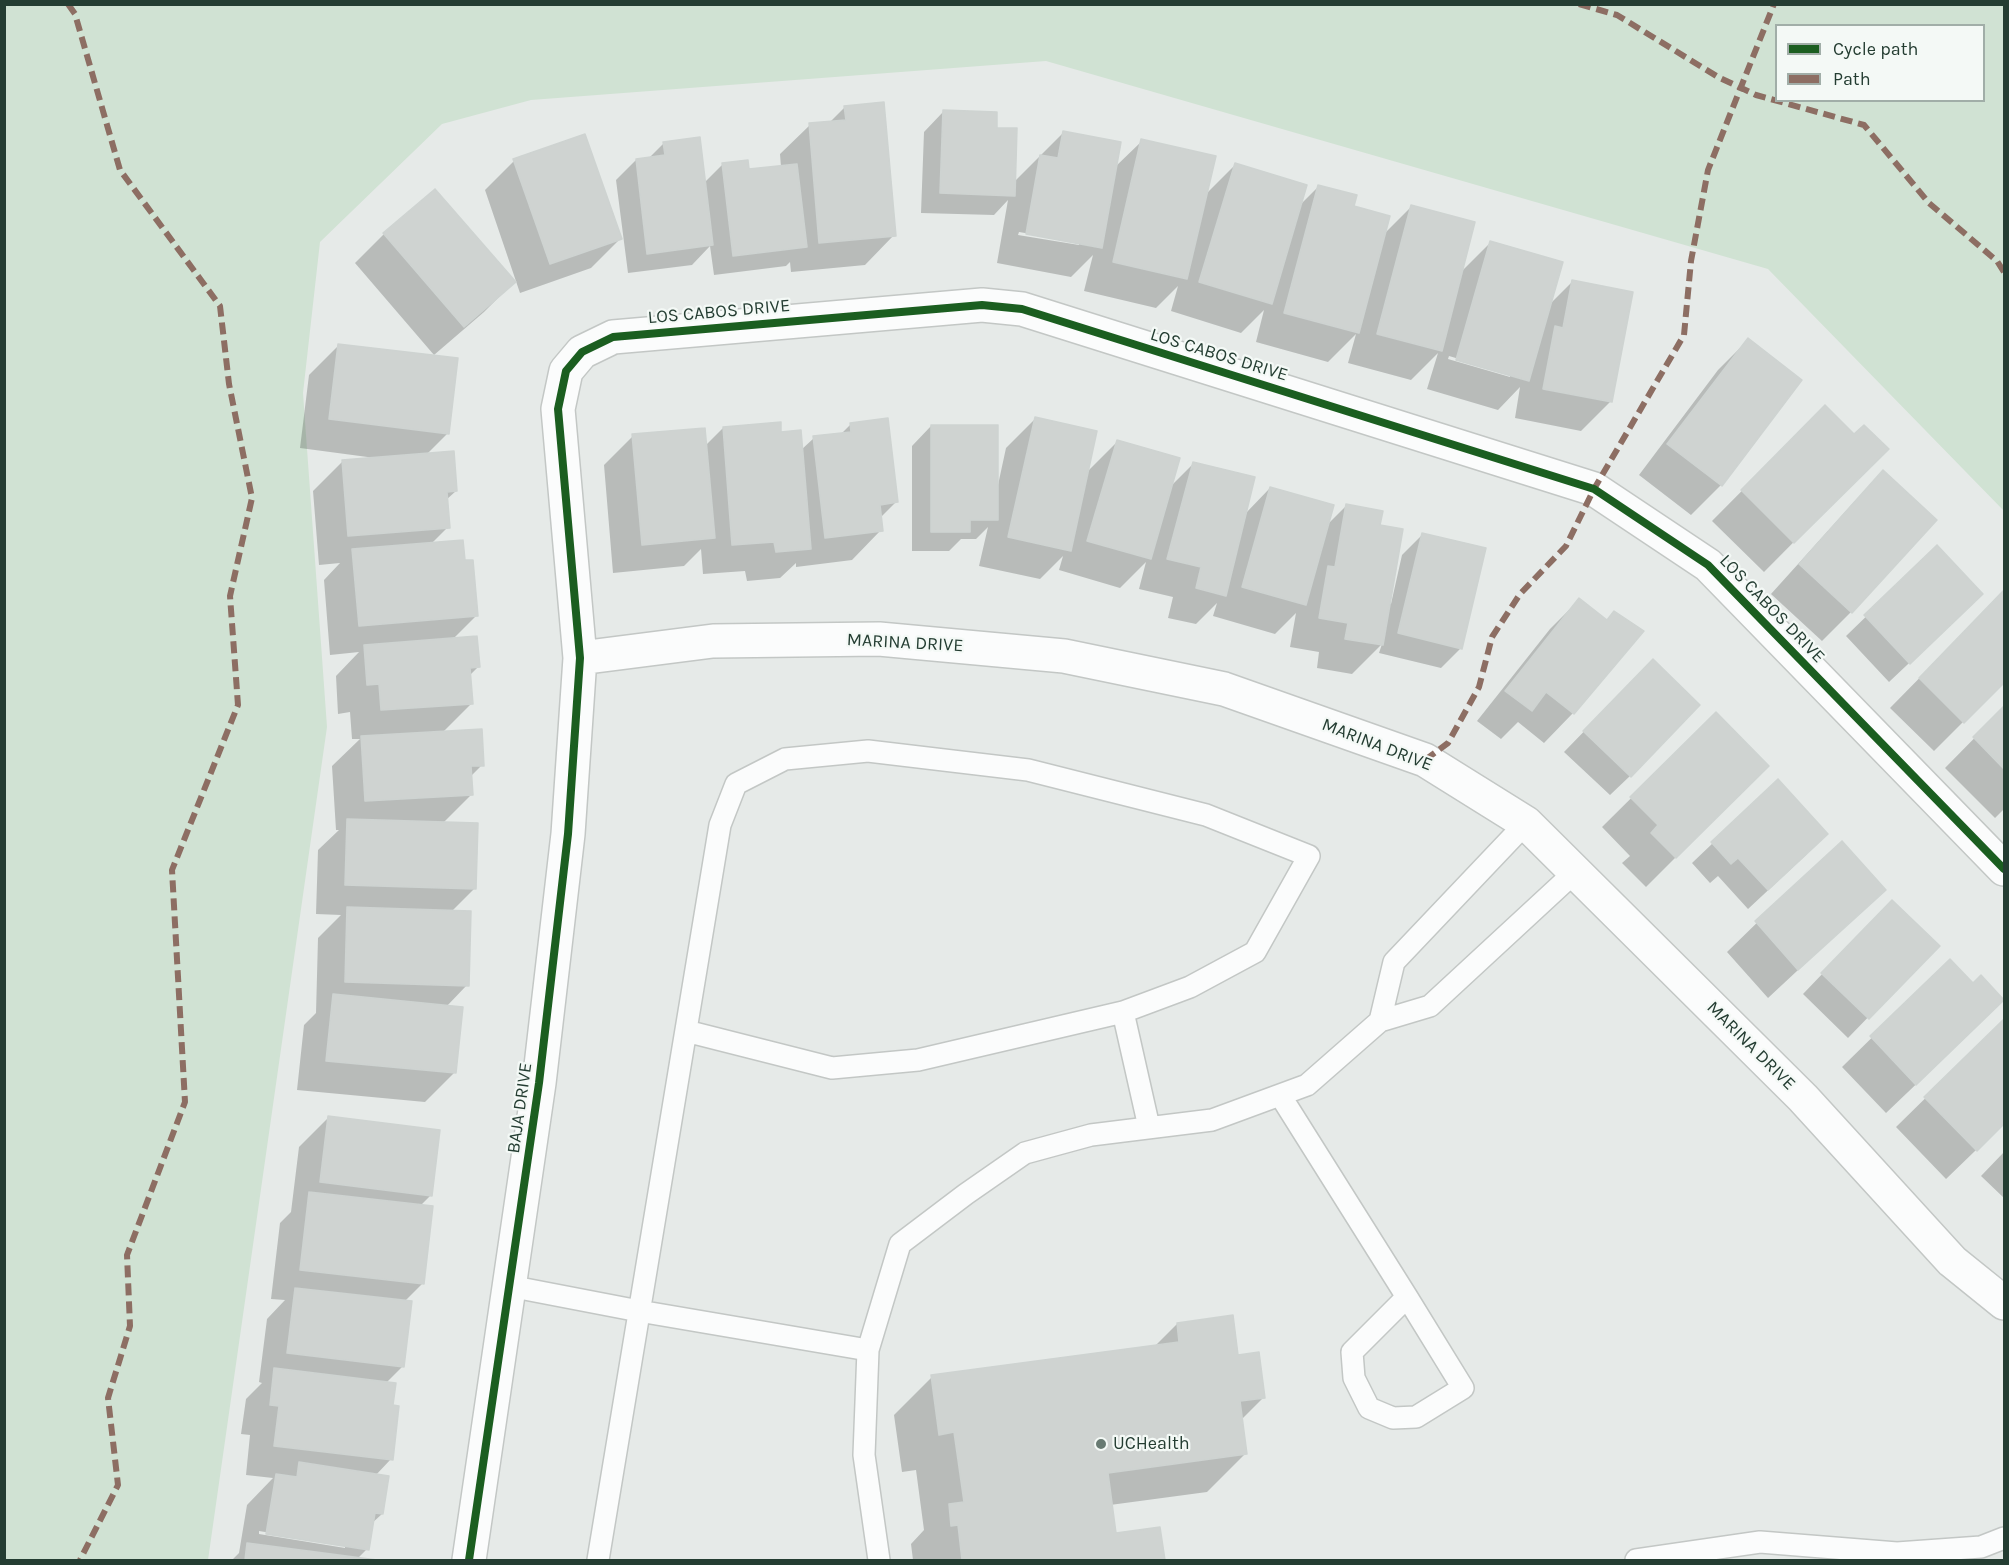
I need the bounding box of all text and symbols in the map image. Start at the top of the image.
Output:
legend [1775,24,1985,102]
text: Cycle path [1833,38,1918,60]
text: Path [1833,68,1871,90]
street label: LOS CABOS DRIVE [647,295,791,329]
street label: LOS CABOS DRIVE [1148,324,1290,386]
street label: LOS CABOS DRIVE [1715,550,1829,668]
street label: MARINA DRIVE [846,629,964,657]
street label: MARINA DRIVE [1319,714,1435,776]
street label: MARINA DRIVE [1702,997,1800,1095]
street label: BAJA DRIVE [503,1061,537,1155]
place label: UCHealth [1113,1433,1190,1455]
marker: UCHealth [1094,1437,1108,1451]

